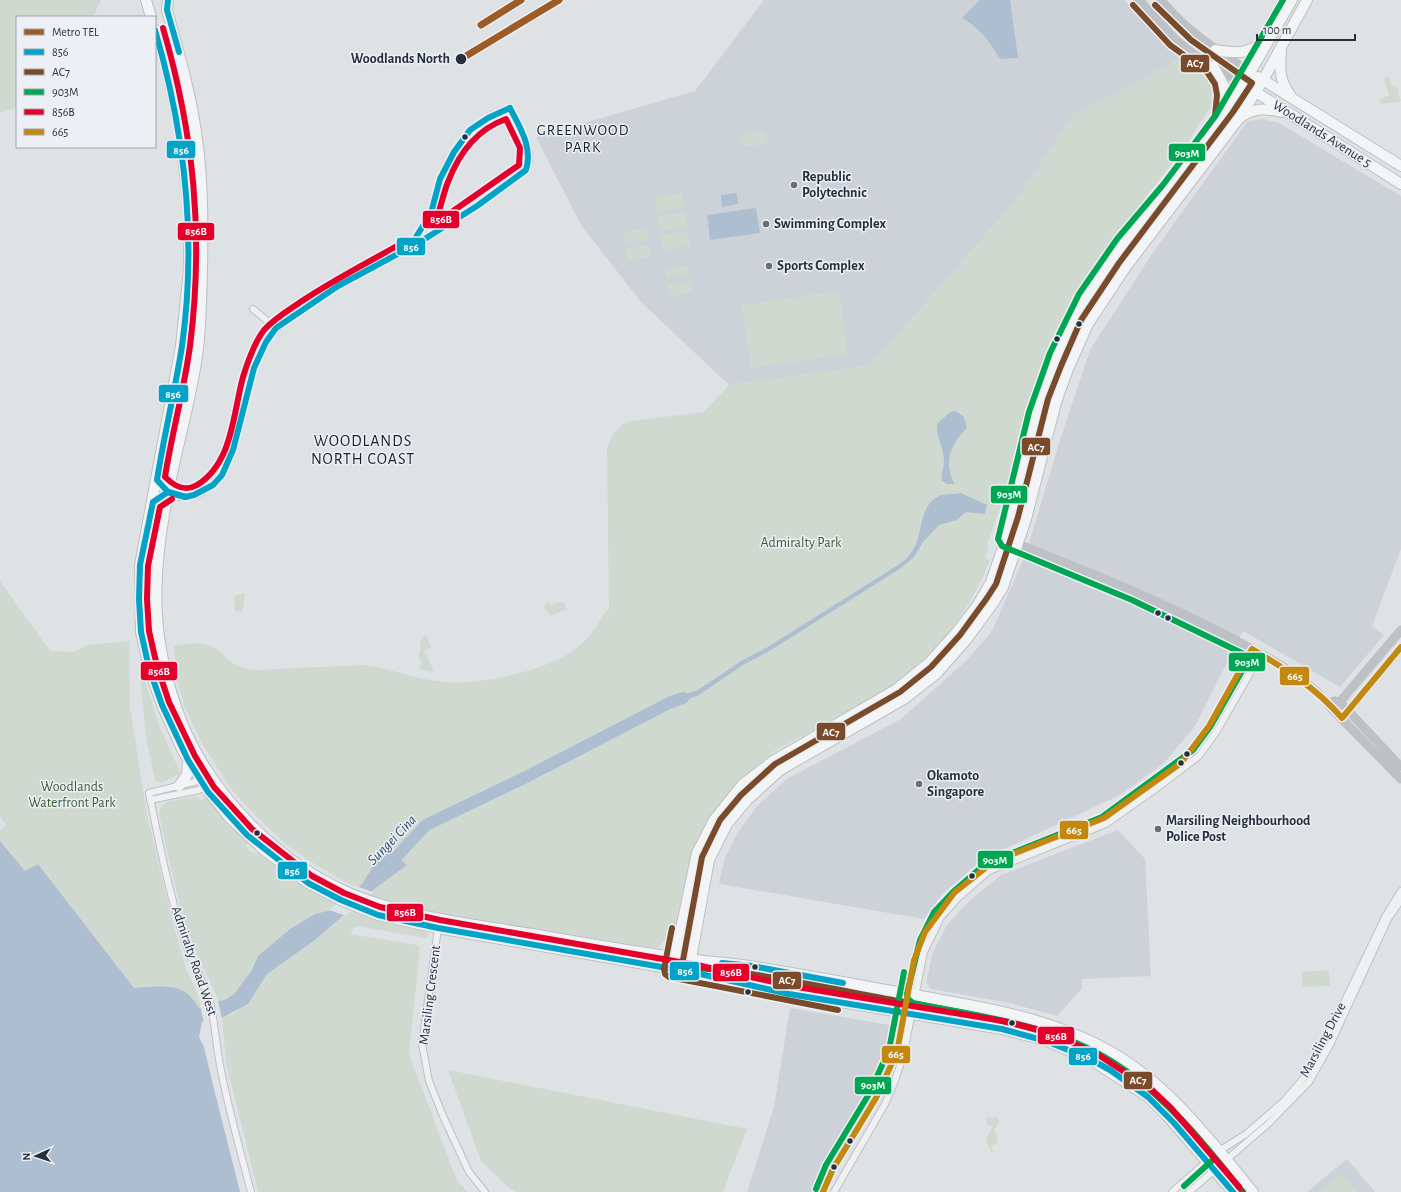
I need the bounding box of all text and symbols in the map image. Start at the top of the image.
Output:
legend [16,16,156,148]
scale bar [1257,16,1355,42]
text: 100 m [1263,24,1291,36]
text: Metro TEL [52,26,99,38]
text: 856 [52,46,69,58]
place label: Woodlands North [351,52,450,66]
marker: Woodlands North [454,52,468,66]
line badge: AC7 [1180,54,1210,73]
text: AC7 [1187,58,1204,69]
text: AC7 [52,66,70,78]
text: 903M [52,86,78,98]
street label: Woodlands Avenue 5 [1270,98,1374,170]
text: 856B [52,106,75,118]
district label: GREENWOOD PARK [537,123,629,155]
text: 665 [52,126,68,138]
unlabelled marker [460,132,470,142]
line badge: 856 [166,140,196,159]
line badge: 903M [1168,143,1206,162]
text: 856 [173,145,189,156]
text: 903M [1175,148,1200,159]
place label: Republic Polytechnic [802,170,867,200]
marker: Republic Polytechnic [789,180,799,190]
line badge: 856B [422,210,460,229]
text: 856B [430,214,453,225]
place label: Swimming Complex [774,217,886,231]
marker: Swimming Complex [761,219,771,229]
line badge: 856B [177,222,215,241]
text: 856B [185,226,208,237]
line badge: 856 [396,237,426,256]
text: 856 [403,242,419,253]
place label: Sports Complex [777,259,865,273]
marker: Sports Complex [764,261,774,271]
unlabelled marker [1074,319,1084,329]
unlabelled marker [1052,334,1062,344]
line badge: 856 [158,384,189,403]
text: 856 [165,389,181,400]
district label: WOODLANDS NORTH COAST [311,433,415,467]
line badge: AC7 [1021,437,1051,456]
text: AC7 [1028,442,1045,453]
line badge: 903M [990,485,1028,504]
text: 903M [997,489,1022,500]
park label: Admiralty Park [761,536,842,550]
unlabelled marker [1153,608,1163,618]
unlabelled marker [1163,613,1173,623]
line badge: 903M [1228,652,1266,672]
text: 903M [1235,657,1260,668]
line badge: 856B [140,661,178,681]
text: 856B [148,666,171,677]
line badge: 665 [1279,666,1310,686]
text: 665 [1287,671,1303,682]
line badge: AC7 [816,722,846,741]
text: AC7 [823,727,840,738]
unlabelled marker [1182,749,1192,759]
unlabelled marker [1176,758,1186,768]
place label: Okamoto Singapore [927,769,985,799]
marker: Okamoto Singapore [914,779,924,789]
park label: Woodlands Waterfront Park [28,780,116,810]
water label: Sungei Cina [365,812,419,868]
place label: Marsiling Neighbourhood Police Post [1166,814,1311,844]
line badge: 665 [1059,820,1089,840]
marker: Marsiling Neighbourhood Police Post [1153,824,1163,834]
text: 665 [1066,825,1082,836]
unlabelled marker [252,828,262,838]
line badge: 903M [977,850,1014,869]
text: 903M [983,855,1008,866]
line badge: 856 [277,861,308,880]
text: 856 [284,866,300,877]
unlabelled marker [967,871,977,881]
line badge: 856B [386,903,424,922]
street label: Admiralty Road West [169,904,219,1018]
text: 856B [394,907,417,918]
street label: Marsiling Crescent [417,944,443,1046]
line badge: 856 [669,961,700,981]
unlabelled marker [750,962,760,972]
line badge: 856B [712,963,750,982]
text: 856 [677,966,693,977]
text: 856B [720,967,743,978]
line badge: AC7 [772,971,802,990]
text: AC7 [779,975,796,986]
unlabelled marker [743,987,753,997]
street label: Marsiling Drive [1297,1000,1349,1080]
unlabelled marker [1007,1018,1017,1028]
line badge: 856B [1037,1026,1075,1045]
text: 856B [1045,1031,1068,1042]
line badge: 665 [881,1045,911,1064]
line badge: 856 [1068,1047,1098,1066]
text: 665 [888,1049,904,1060]
text: 856 [1075,1051,1091,1062]
line badge: AC7 [1123,1071,1153,1090]
text: AC7 [1130,1075,1147,1086]
line badge: 903M [854,1076,892,1095]
text: 903M [861,1080,886,1091]
north arrow [16,1136,56,1176]
unlabelled marker [845,1136,855,1146]
text: N [21,1152,32,1161]
unlabelled marker [829,1162,839,1172]

